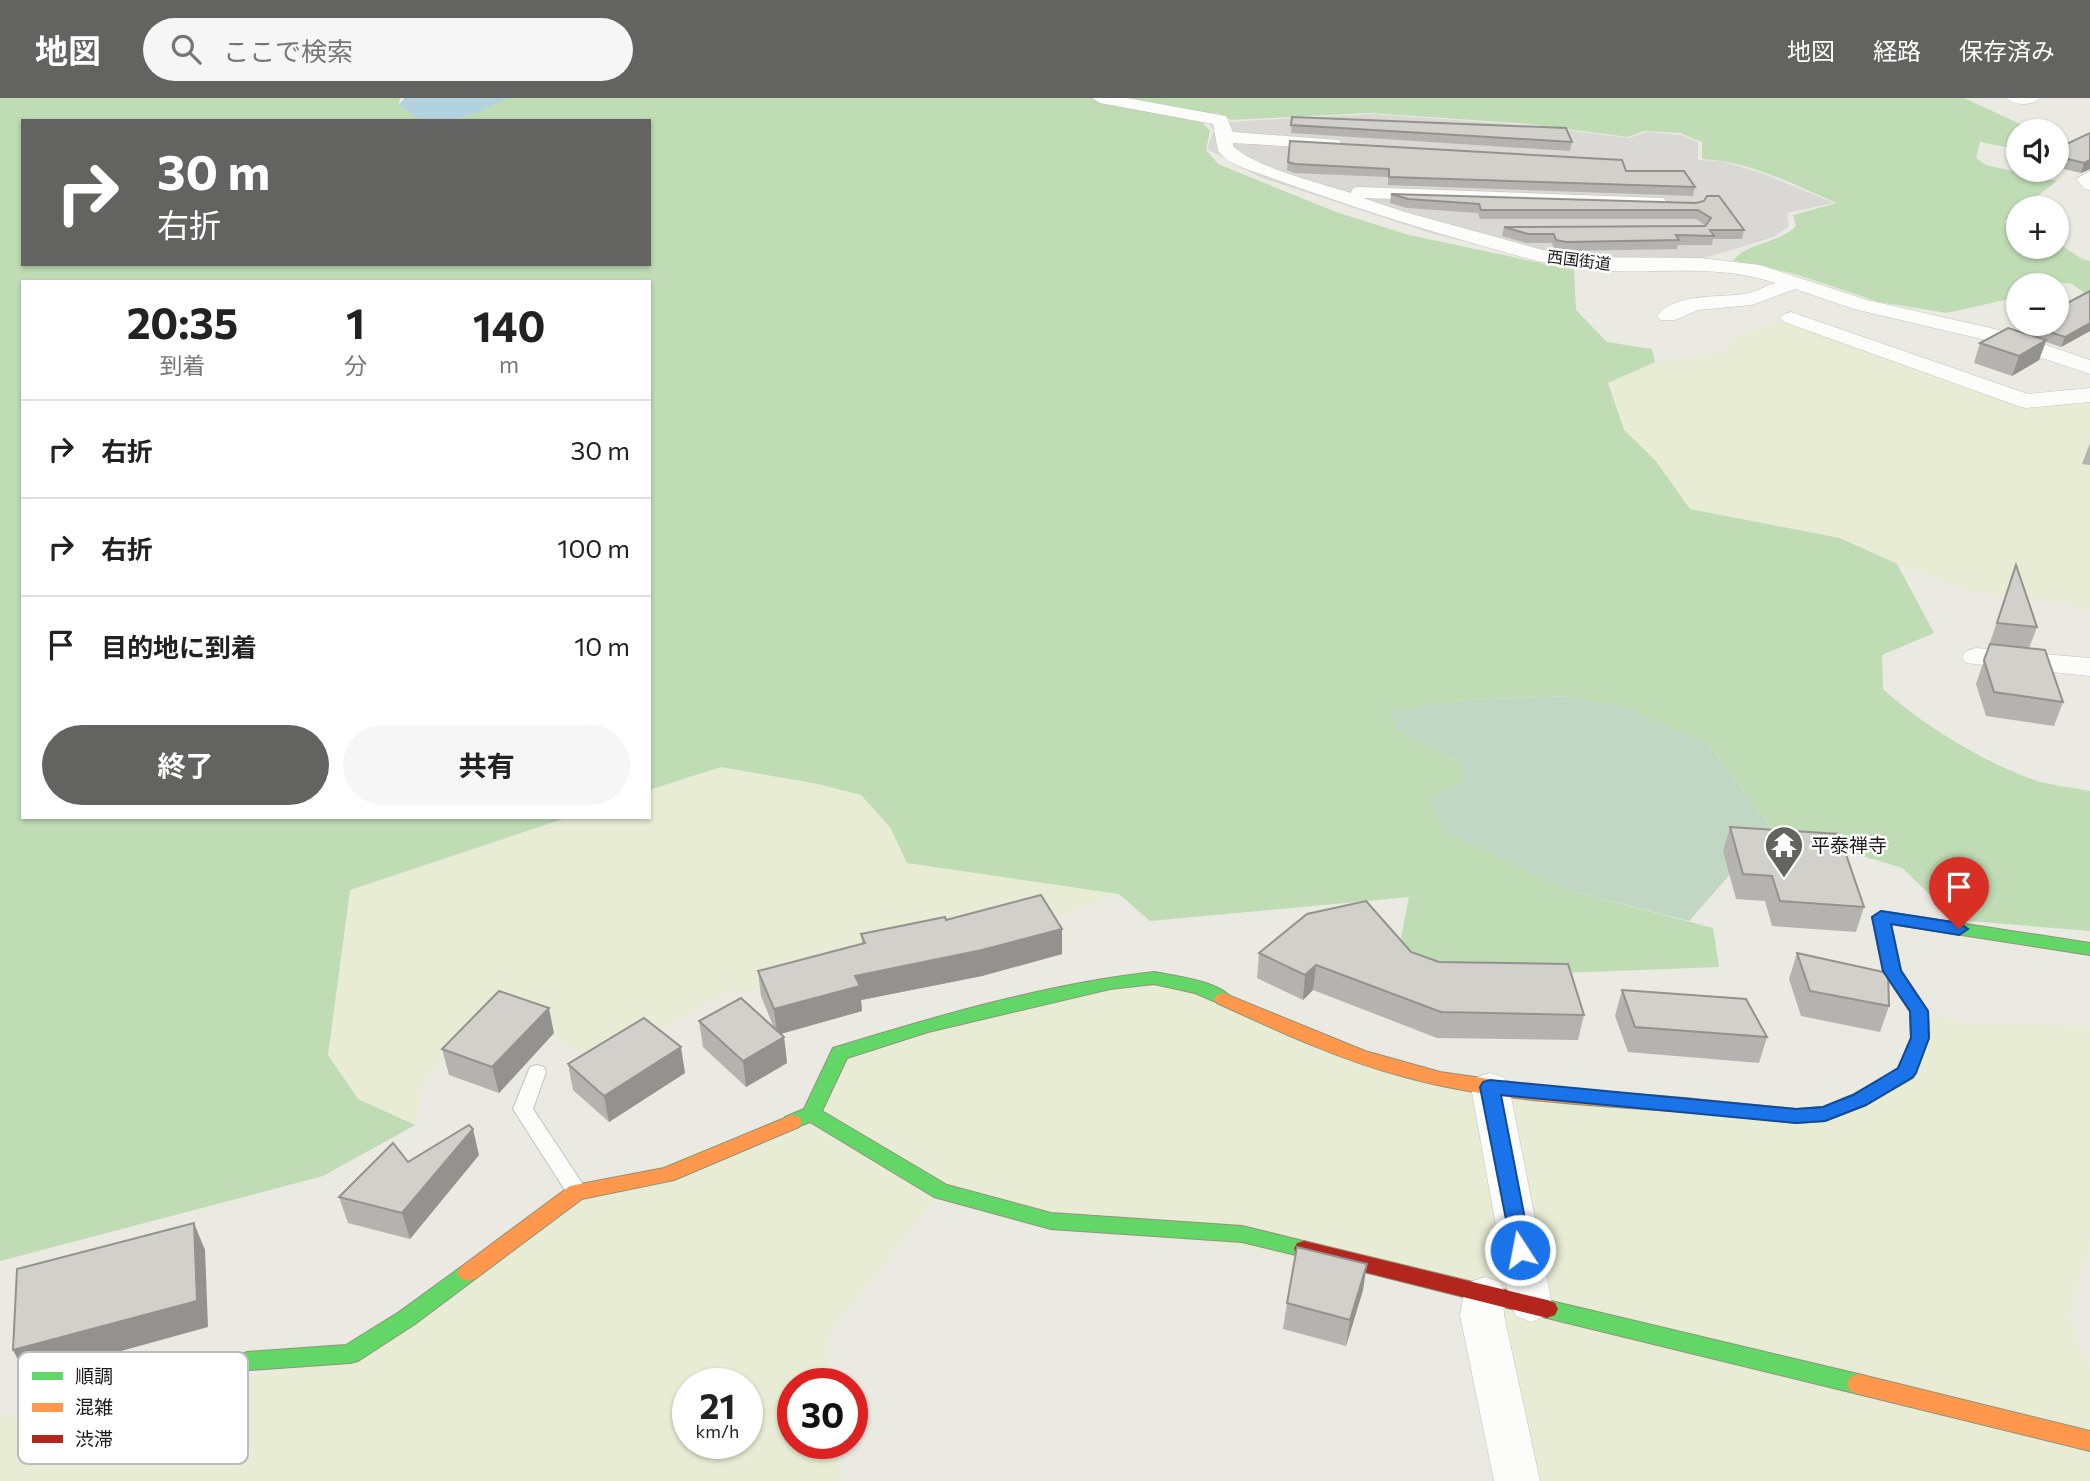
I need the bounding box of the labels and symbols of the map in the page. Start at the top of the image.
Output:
street label: 西国街道 [1546,246,1612,273]
temple icon: 平泰禅寺 [1763,824,1805,879]
place label: 平泰禅寺 [1811,833,1887,856]
pin [1929,857,1989,929]
position arrow [1483,1213,1557,1287]
legend [18,1352,248,1464]
text: 順調 [75,1364,113,1387]
speed limit sign: 30 [777,1368,868,1459]
text: 混雑 [75,1395,113,1418]
text: 渋滞 [75,1427,113,1450]

